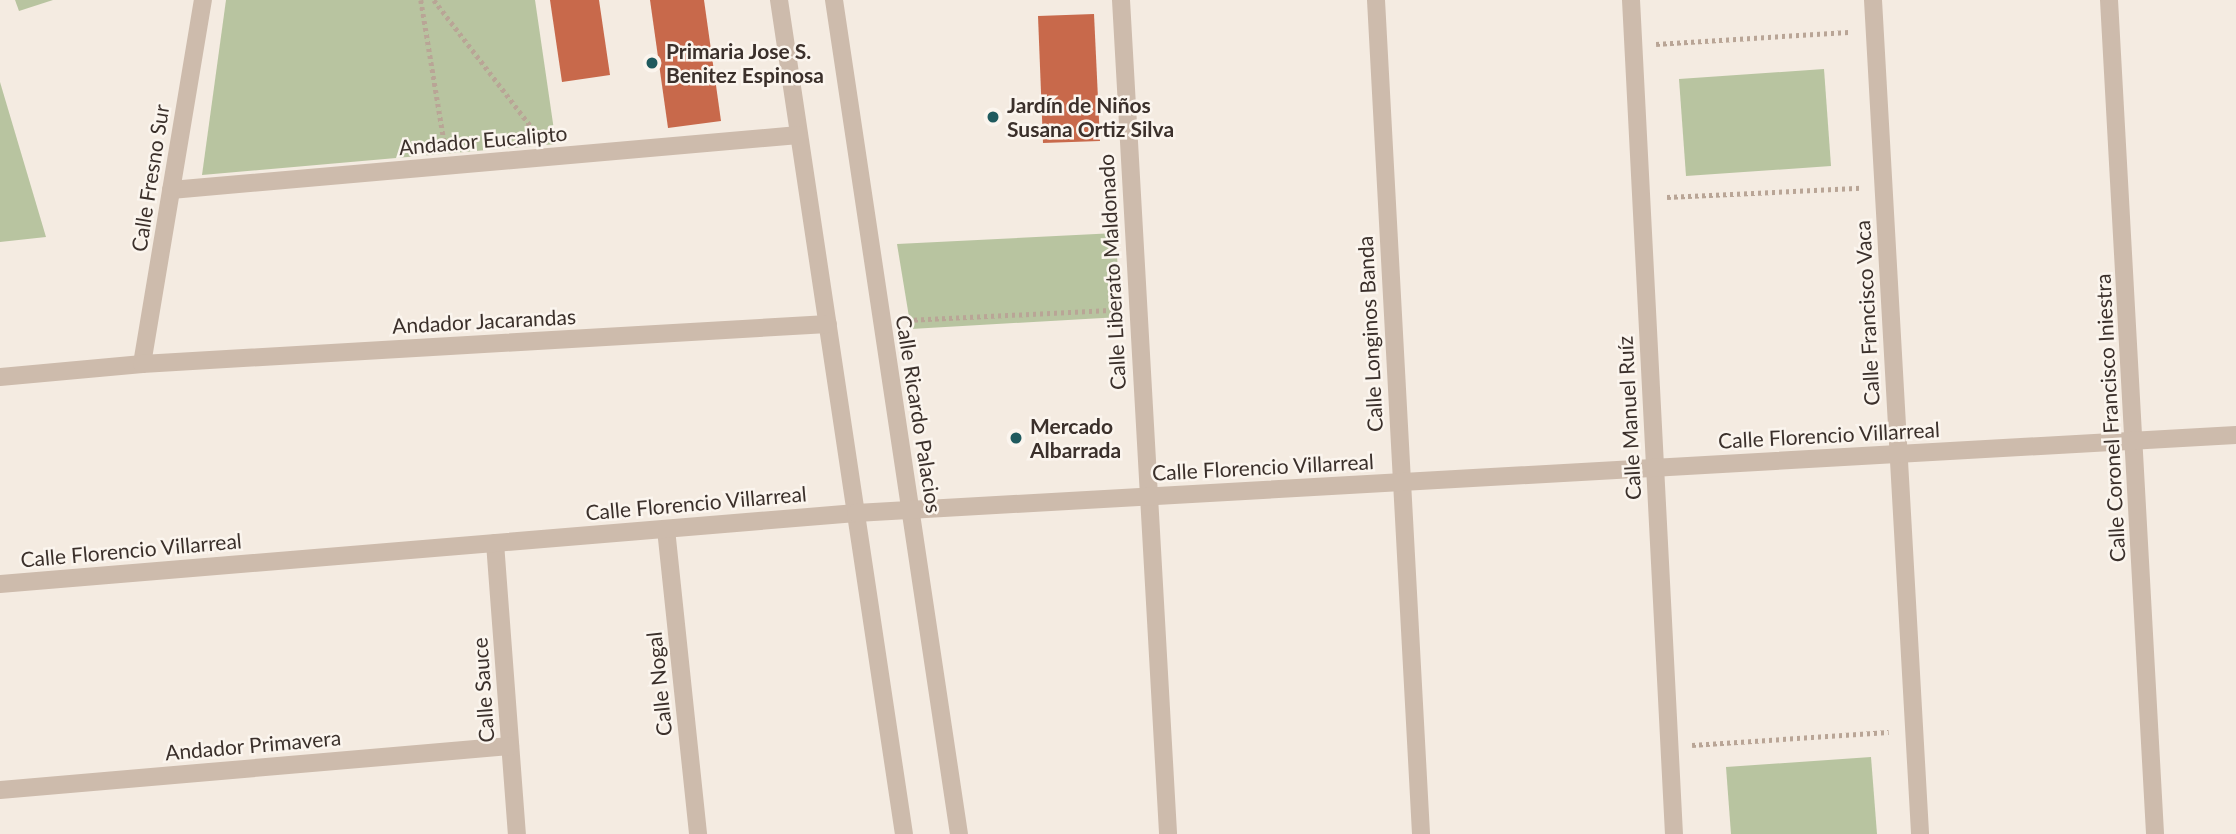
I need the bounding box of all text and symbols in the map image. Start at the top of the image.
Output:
place label: Primaria Jose S. Benitez Espinosa [666,38,824,88]
marker: Primaria Jose S. Benitez Espinosa [644,55,660,71]
place label: Jardín de Niños Susana Ortiz Silva [1007,92,1174,142]
street label: Calle Fresno Sur [126,103,174,253]
marker: Jardín de Niños Susana Ortiz Silva [985,109,1001,125]
street label: Andador Eucalipto [397,120,569,160]
street label: Calle Liberato Maldonado [1093,153,1131,391]
street label: Calle Francisco Vaca [1850,219,1884,407]
street label: Calle Longinos Banda [1352,235,1388,433]
street label: Calle Coronel Francisco Iniestra [2090,273,2130,563]
street label: Andador Jacarandas [391,304,577,338]
street label: Calle Ricardo Palacios [891,313,947,515]
street label: Calle Manuel Ruíz [1612,335,1646,501]
place label: Mercado Albarrada [1030,413,1121,463]
street label: Calle Florencio Villarreal [1717,417,1941,453]
marker: Mercado Albarrada [1008,430,1024,446]
street label: Calle Florencio Villarreal [1151,449,1375,485]
street label: Calle Florencio Villarreal [584,481,808,525]
street label: Calle Florencio Villarreal [19,528,243,572]
street label: Calle Nogal [641,631,677,737]
street label: Calle Sauce [467,637,499,743]
street label: Andador Primavera [164,725,342,765]

